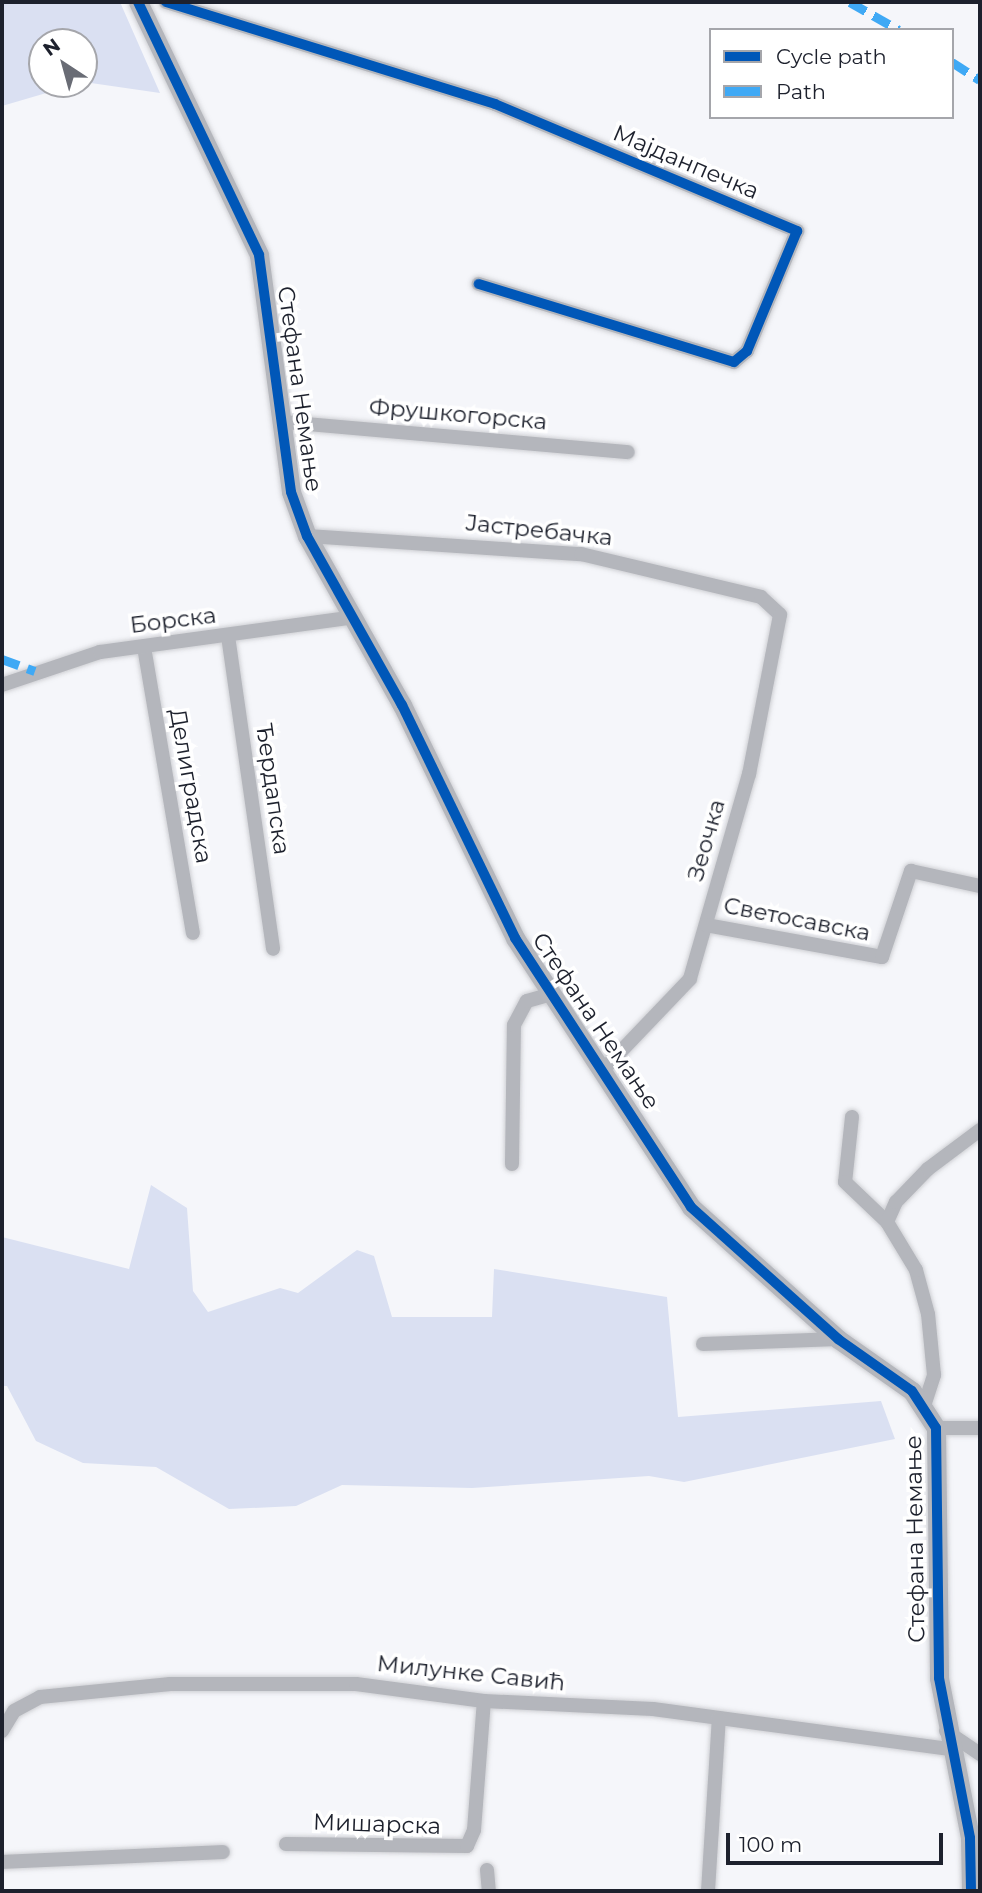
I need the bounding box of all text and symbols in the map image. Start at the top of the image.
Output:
north arrow [28,28,98,98]
legend [709,28,954,119]
text: N [39,33,65,61]
text: Cycle path [776,44,887,69]
text: Path [776,79,826,104]
street label: Мајданпечка [609,119,763,205]
street label: Стефана Немање [272,284,328,494]
street label: Фрушкогорска [368,392,548,436]
street label: Јастребачка [464,509,614,551]
street label: Борска [128,601,218,639]
street label: Делиградска [164,706,218,866]
street label: Ђердапска [250,722,296,856]
street label: Зеочка [681,796,731,884]
street label: Светосавска [721,891,873,947]
street label: Стефана Немање [527,927,665,1115]
street label: Стефана Немање [899,1435,931,1643]
street label: Милунке Савић [376,1649,566,1697]
street label: Мишарска [313,1808,441,1840]
scale bar [730,1820,947,1864]
text: 100 m [739,1832,802,1857]

